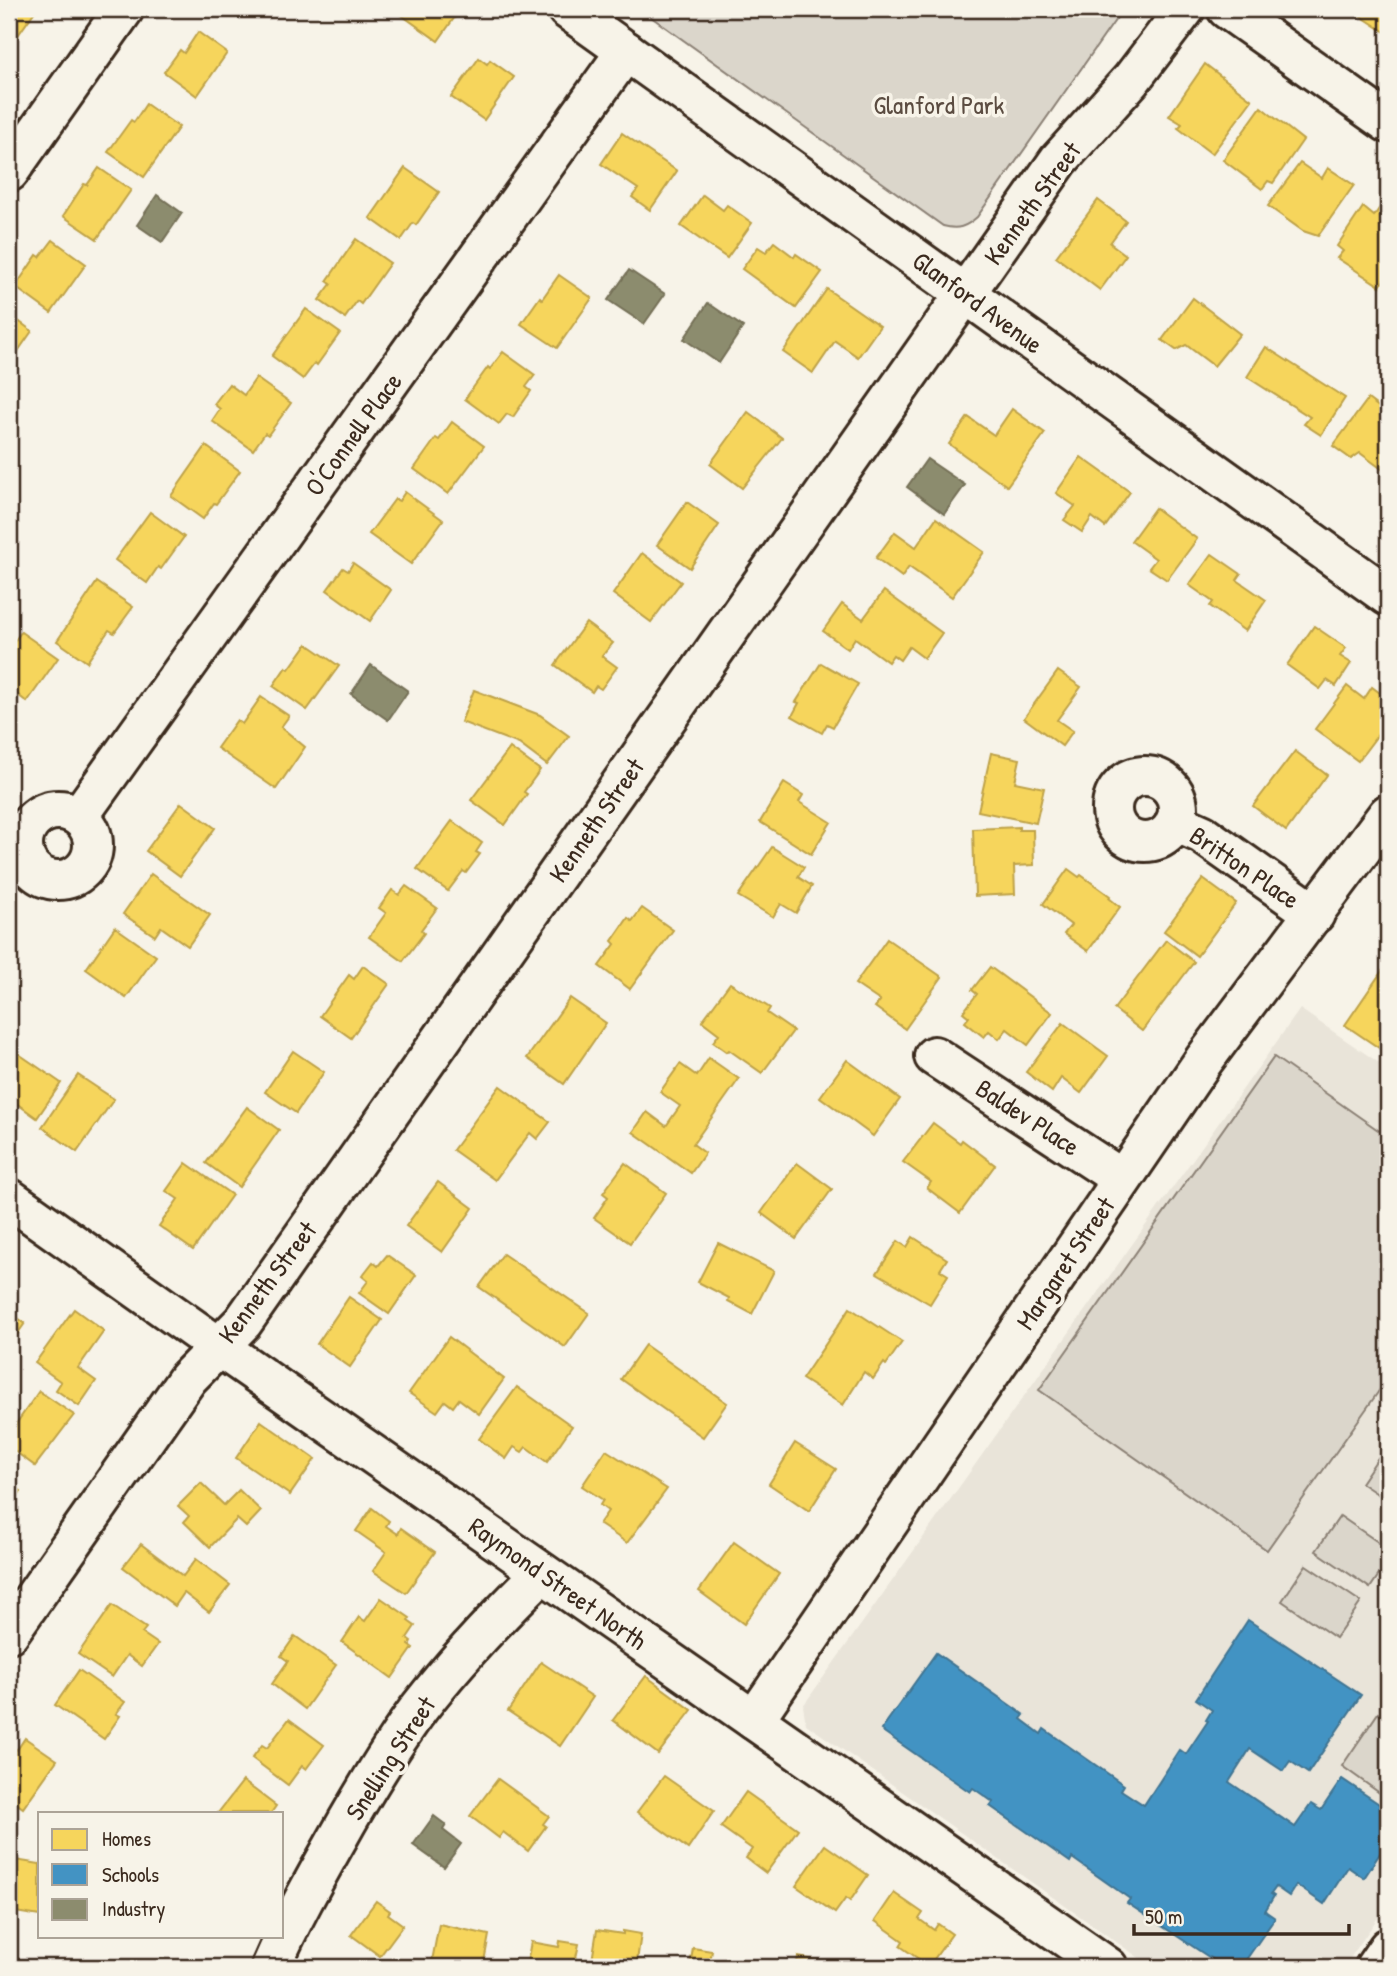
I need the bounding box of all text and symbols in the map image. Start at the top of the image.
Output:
park label: Glanford Park [874,87,1005,122]
street label: Kenneth Street [975,134,1089,272]
street label: Glanford Avenue [906,243,1050,361]
street label: O'Connell Place [296,365,410,503]
street label: Kenneth Street [540,750,652,889]
street label: Britton Place [1183,817,1307,917]
street label: Baldev Place [969,1070,1087,1164]
street label: Margaret Street [1008,1189,1123,1336]
street label: Kenneth Street [210,1213,325,1350]
street label: Raymond Street North [462,1509,654,1658]
street label: Snelling Street [337,1689,444,1827]
legend [38,1812,284,1938]
text: Homes [102,1824,151,1853]
text: Schools [102,1860,159,1889]
scale bar [1134,1892,1350,1936]
text: Industry [102,1894,165,1923]
text: 50 m [1145,1902,1182,1931]

